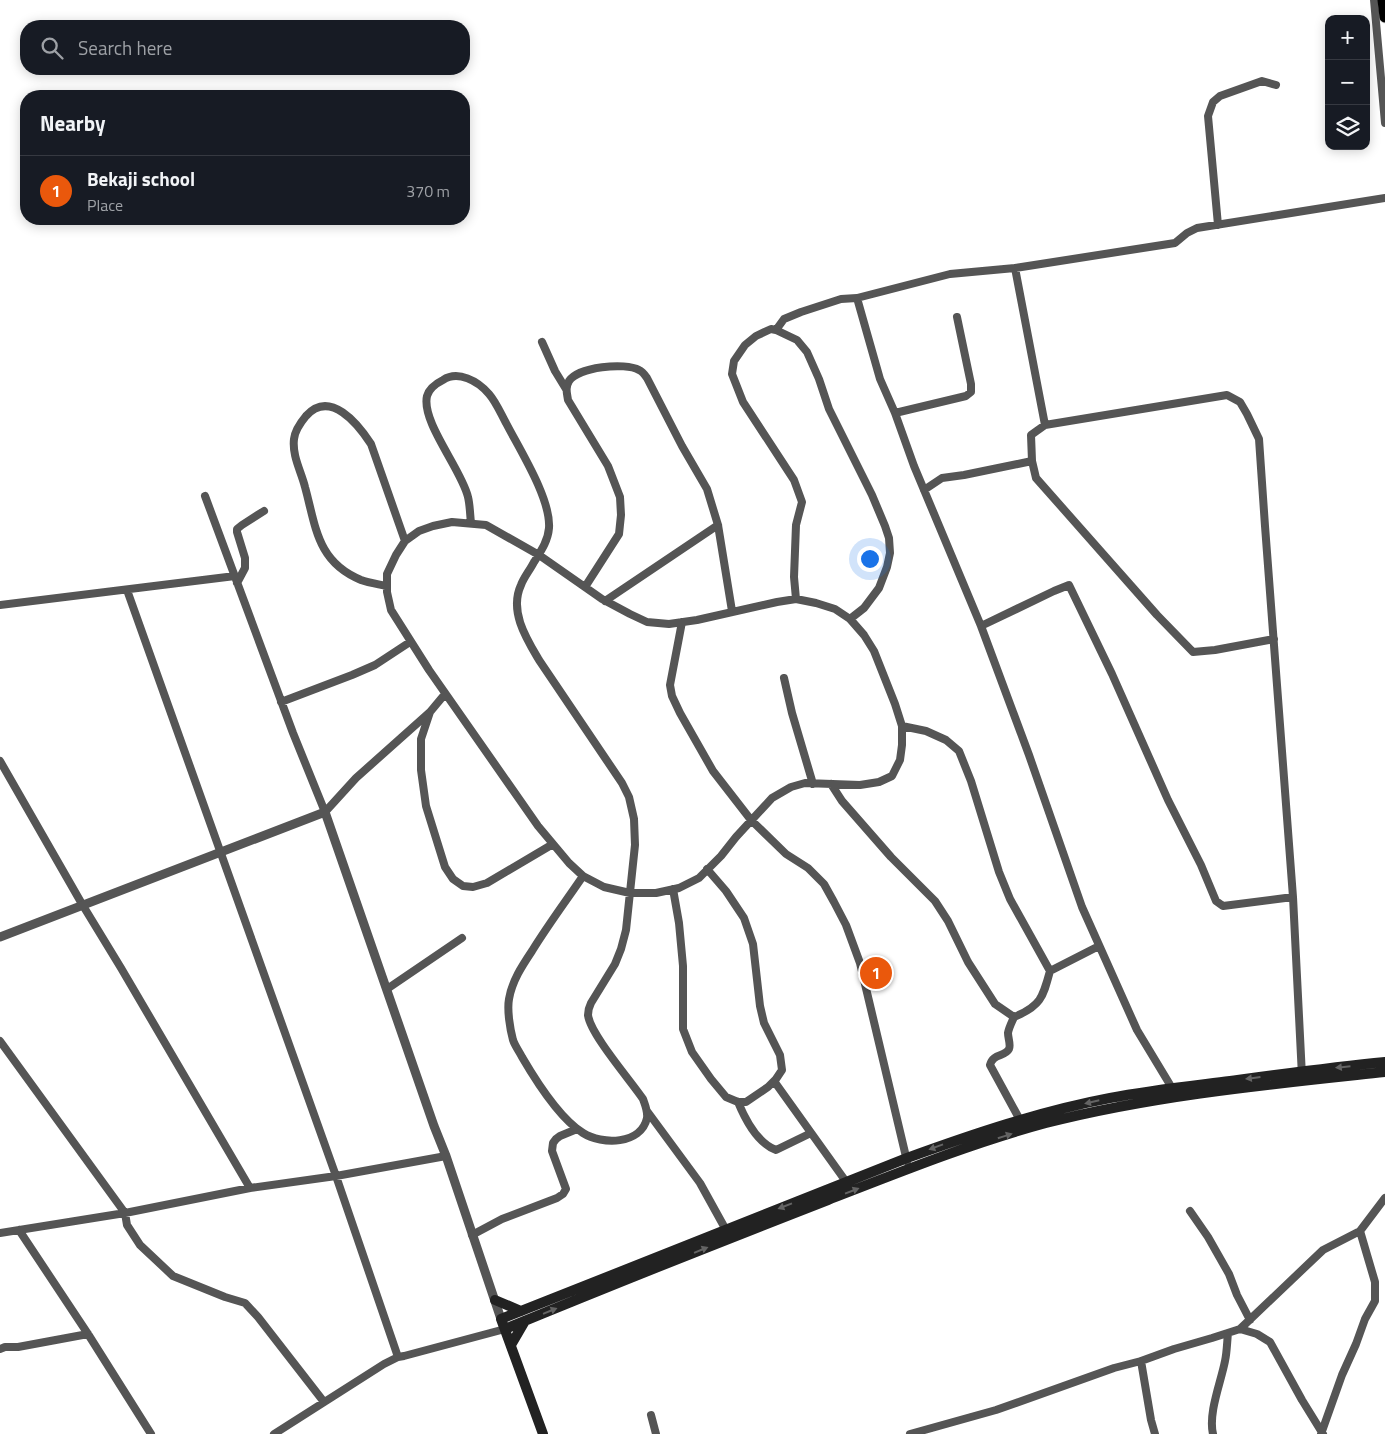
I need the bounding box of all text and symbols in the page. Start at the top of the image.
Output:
map controls [1325,15,1370,150]
button: + [1325,15,1370,60]
search box [20,20,470,75]
text: Search here [78,33,172,62]
icon: search [38,34,66,62]
button: − [1325,60,1370,105]
button: layers [1325,105,1370,150]
text: Nearby [40,107,105,139]
text: Bekaji school [87,164,195,193]
text: 1 [52,179,60,203]
text: 370 m [406,179,450,203]
text: Place [87,193,123,217]
your location [857,546,883,572]
pin: 1 [860,954,892,992]
one-way arrow [1335,1063,1351,1071]
one-way arrow [1244,1074,1260,1082]
one-way arrow [1085,1098,1100,1106]
one-way arrow [998,1131,1013,1139]
one-way arrow [928,1144,943,1152]
one-way arrow [845,1187,860,1195]
one-way arrow [778,1203,792,1211]
one-way arrow [694,1246,709,1254]
one-way arrow [543,1306,557,1314]

